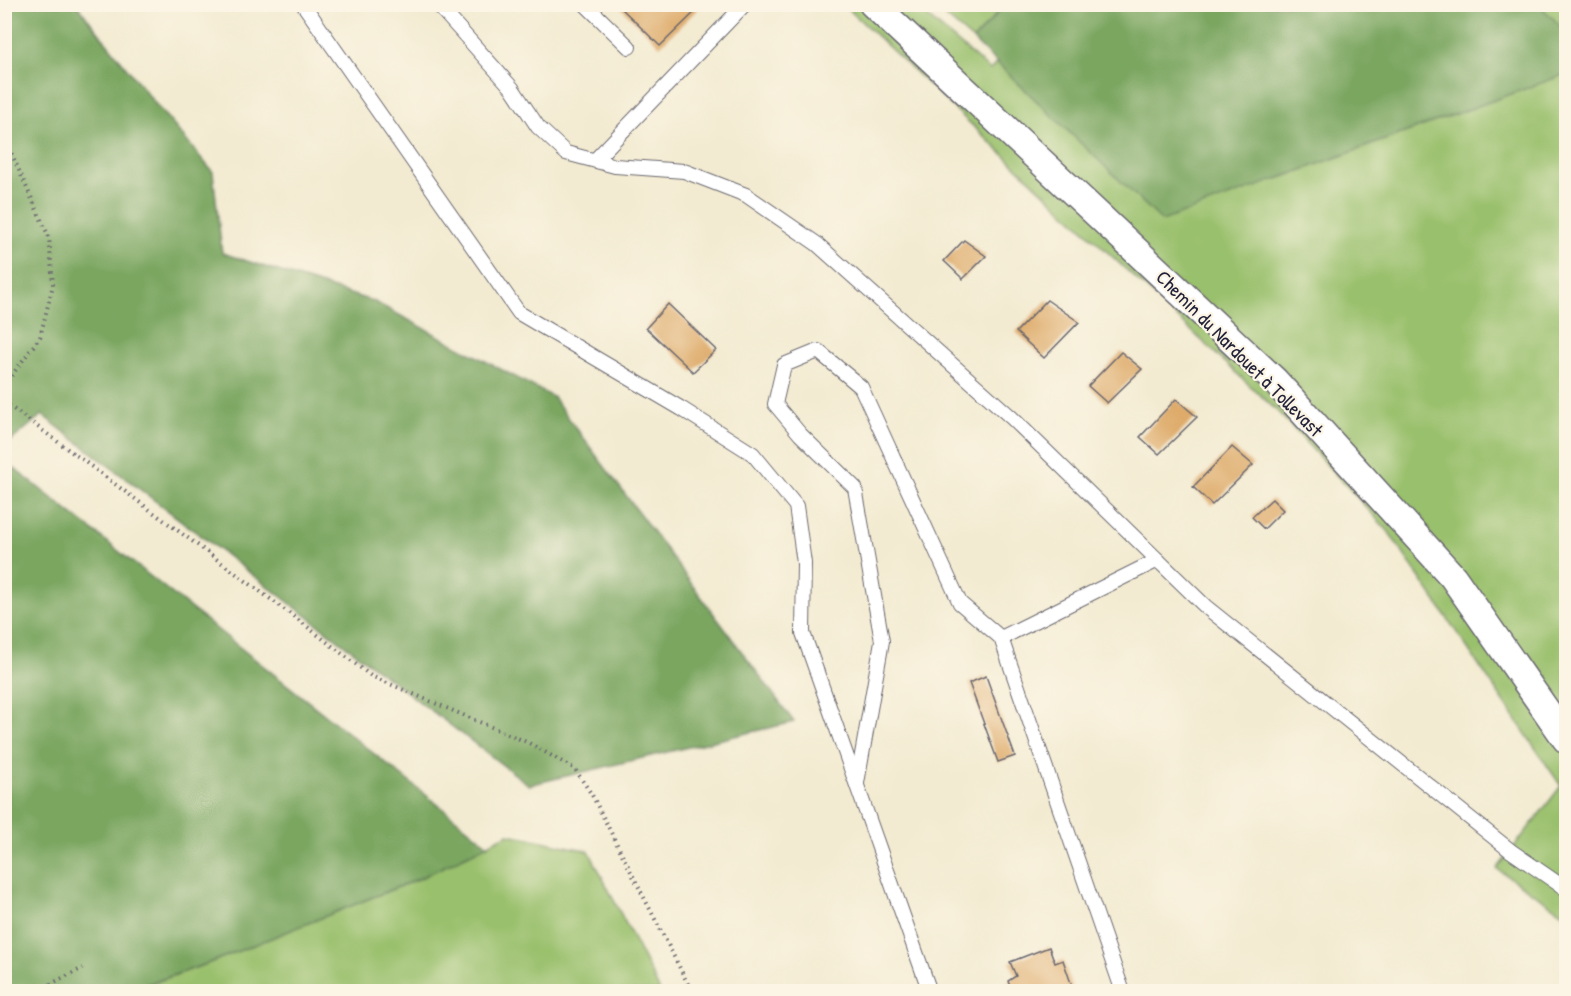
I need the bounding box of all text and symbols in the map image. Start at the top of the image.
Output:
street label: Chemin du Nardouet à Tollevast [1151,264,1330,443]

